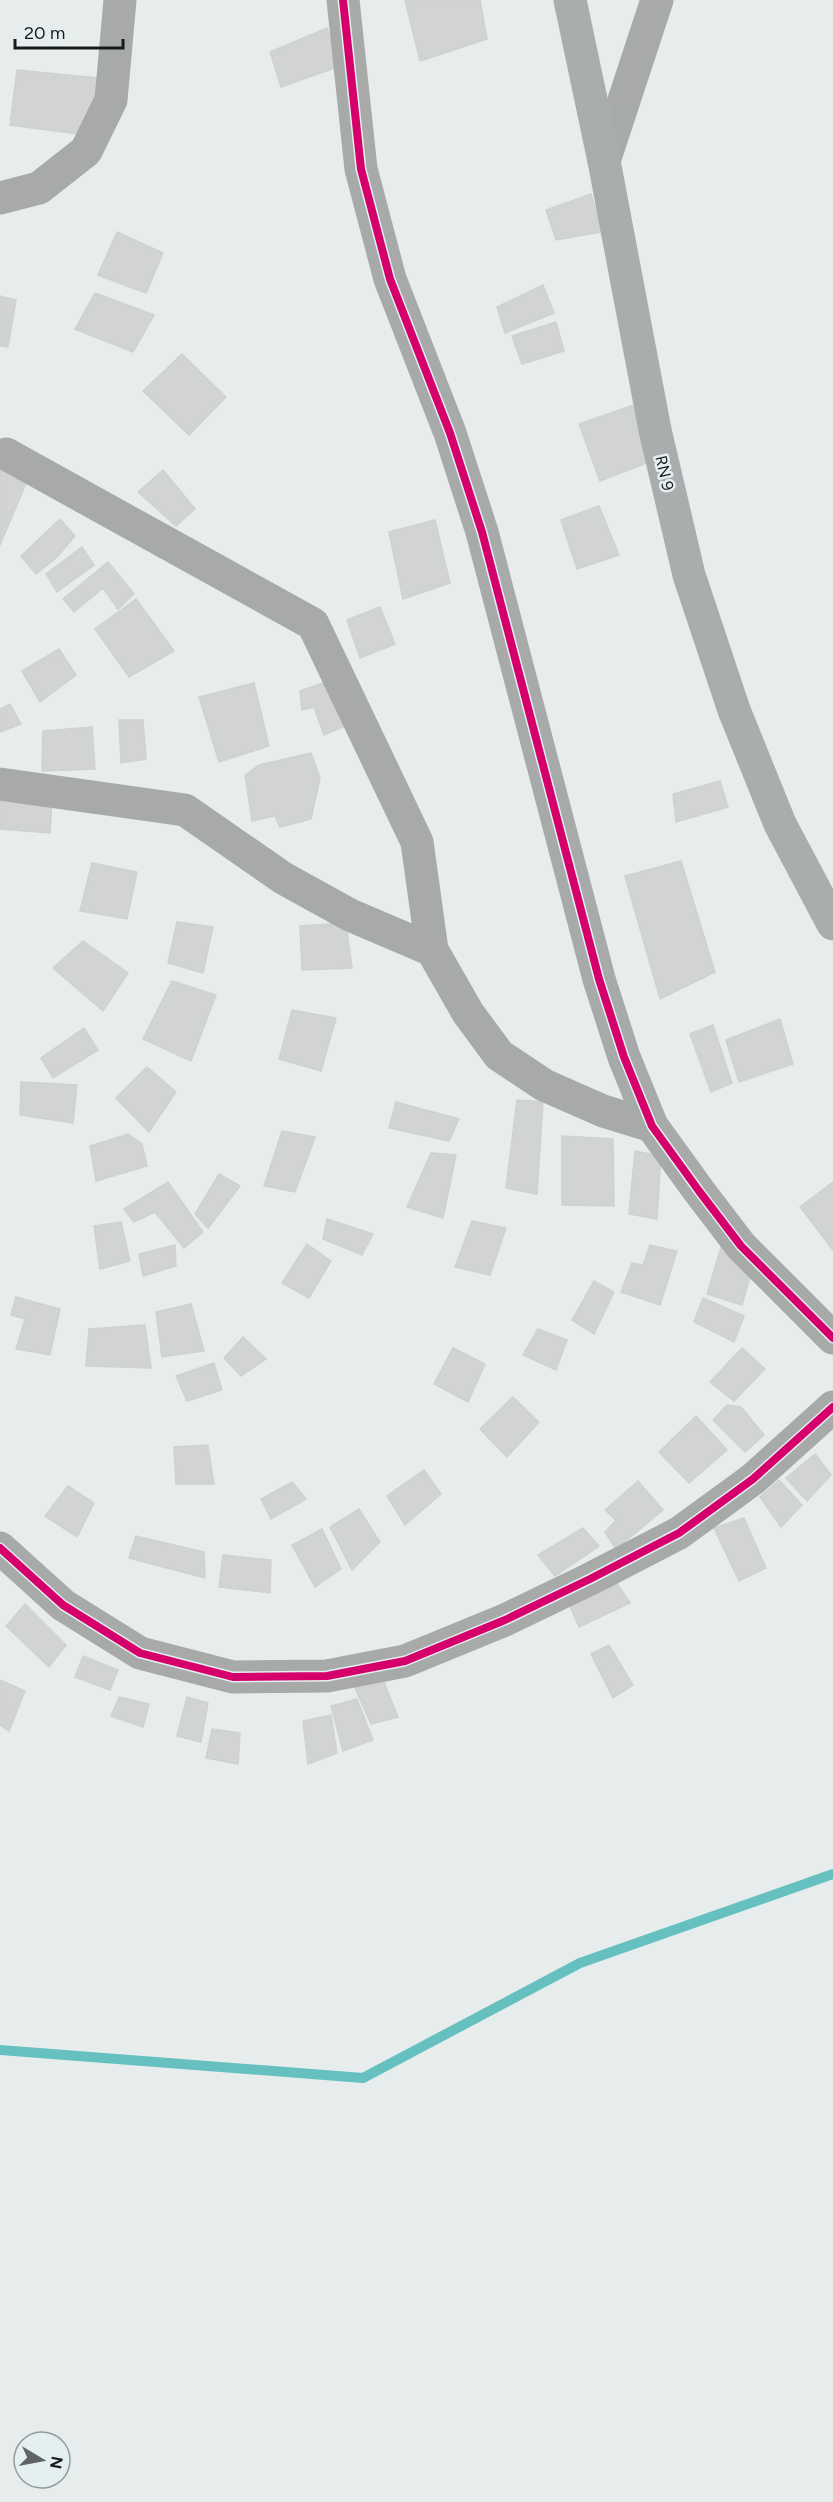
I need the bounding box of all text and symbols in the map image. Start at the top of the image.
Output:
scale bar [15,12,123,50]
text: 20 m [24,22,65,44]
street label: RN 9 [651,454,678,493]
north arrow [12,2430,72,2490]
text: N [46,2455,67,2470]

